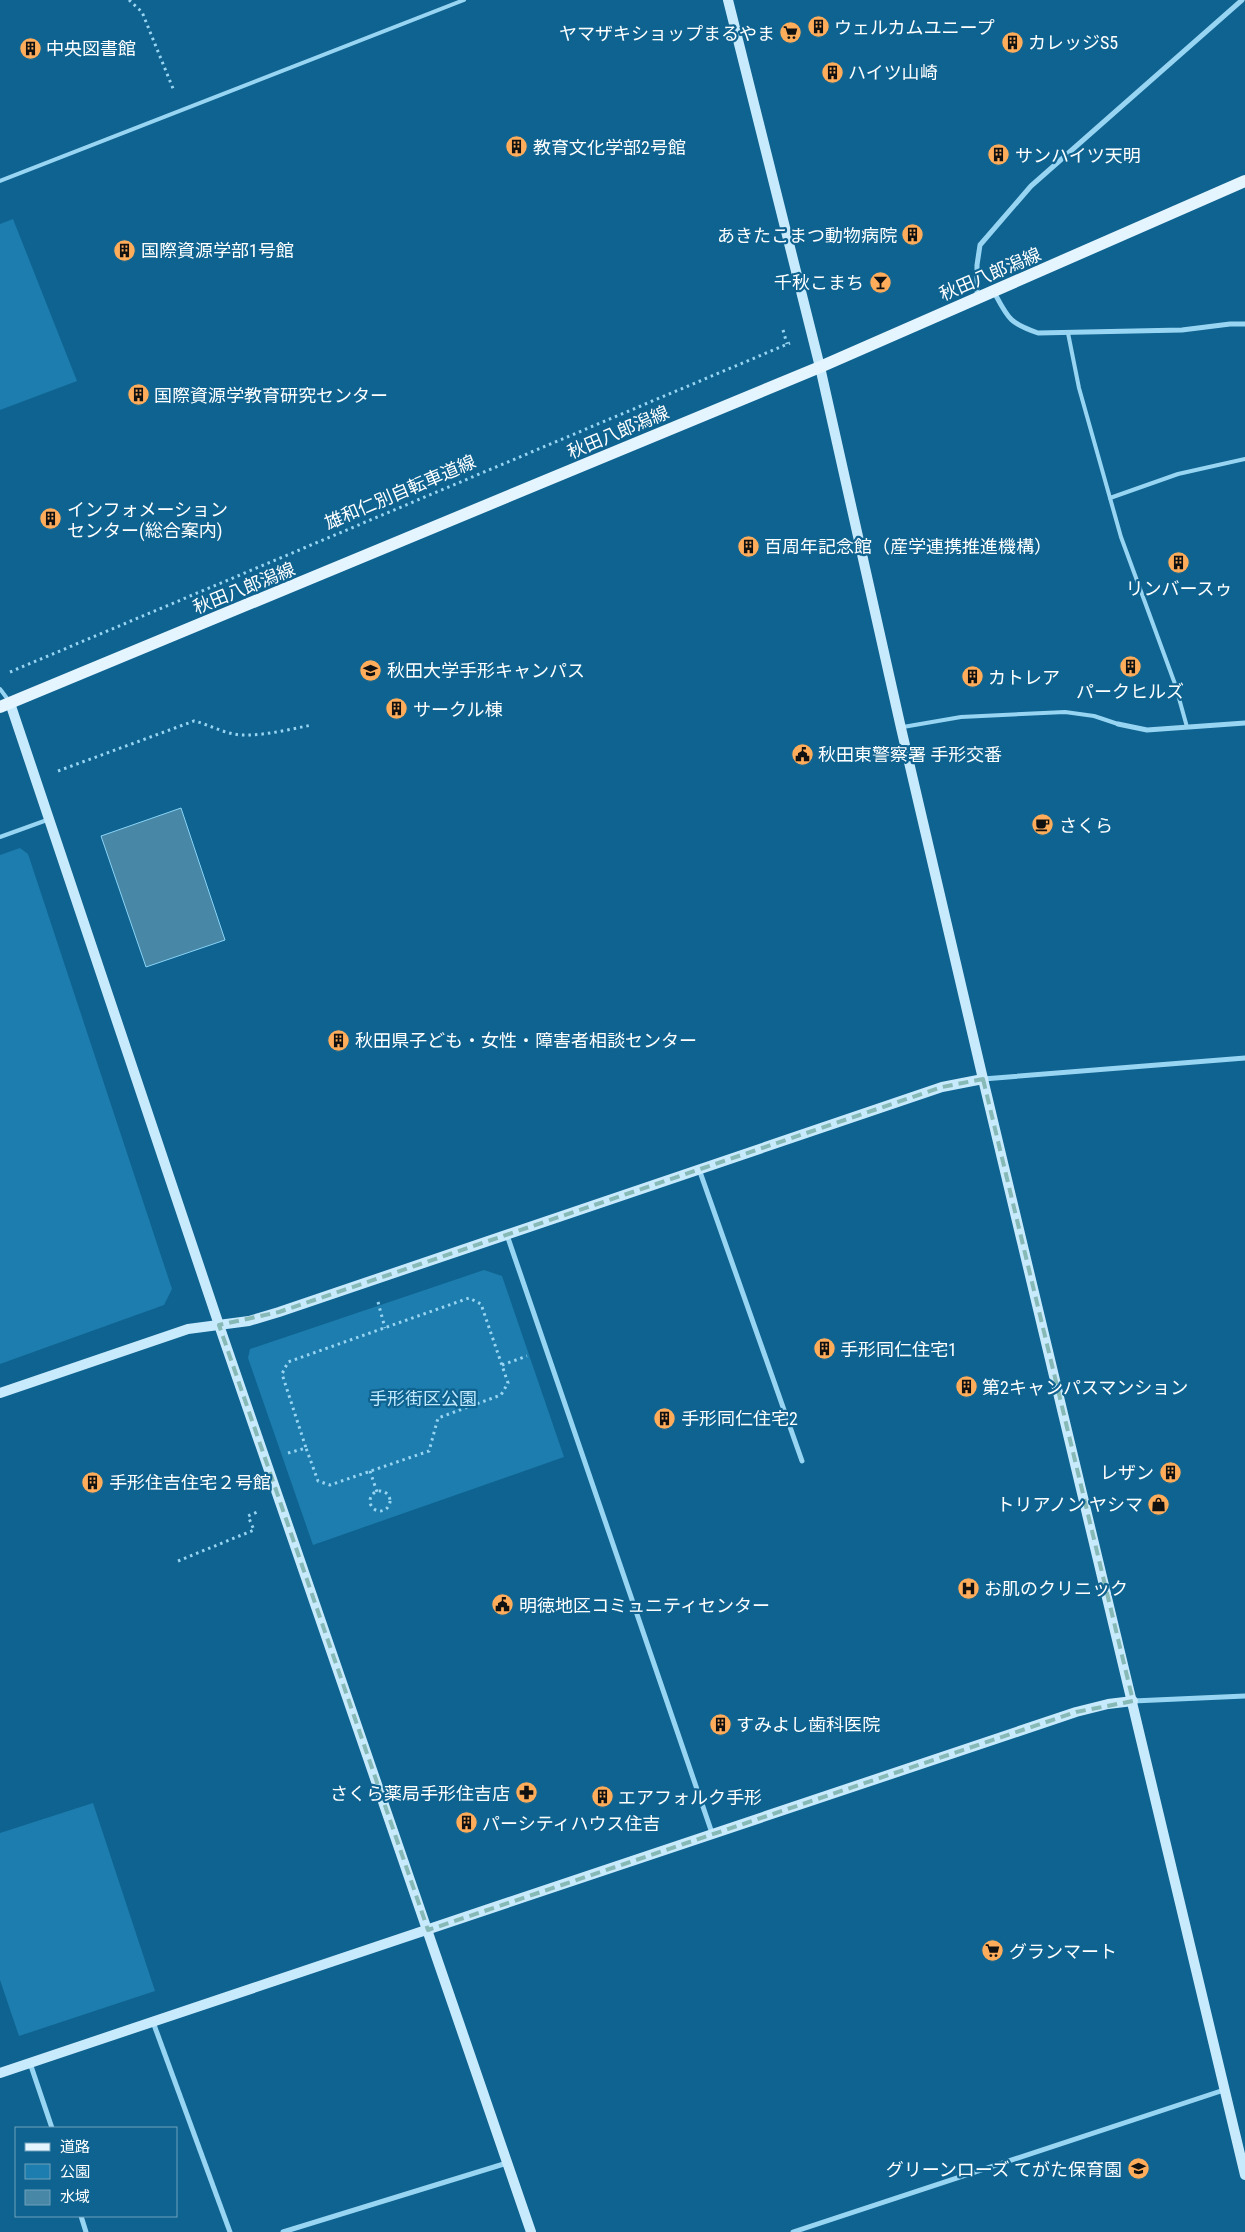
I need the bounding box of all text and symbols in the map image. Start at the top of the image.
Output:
building icon: ウェルカムユニープ [806,15,830,39]
place label: ウェルカムユニープ [834,17,994,38]
supermarket icon: ヤマザキショップまるやま [779,21,803,45]
place label: ヤマザキショップまるやま [559,23,775,44]
building icon: カレッジS5 [1000,30,1024,54]
place label: カレッジS5 [1028,32,1118,53]
building icon: 中央図書館 [18,36,42,60]
place label: 中央図書館 [46,38,136,59]
building icon: ハイツ山崎 [820,60,844,84]
place label: ハイツ山崎 [848,62,938,83]
building icon: 教育文化学部2号館 [505,135,529,159]
place label: 教育文化学部2号館 [533,137,686,158]
building icon: サンハイツ天明 [987,143,1011,167]
place label: サンハイツ天明 [1015,145,1141,166]
building icon: あきたこまつ動物病院 [901,223,925,247]
place label: あきたこまつ動物病院 [717,225,897,246]
building icon: 国際資源学部1号館 [113,238,137,262]
place label: 国際資源学部1号館 [141,240,294,261]
street label: 秋田八郎潟線 [936,243,1044,305]
bar icon: 千秋こまち [868,270,892,294]
place label: 千秋こまち [774,272,864,293]
building icon: 国際資源学教育研究センター [126,383,150,407]
place label: 国際資源学教育研究センター [154,385,388,406]
street label: 秋田八郎潟線 [564,401,672,463]
street label: 雄和仁別自転車道線 [321,451,479,533]
place label: インフォメーション センター(総合案内) [67,499,228,542]
building icon: インフォメーション センター(総合案内) [39,507,63,531]
building icon: 百周年記念館（産学連携推進機構） [736,534,760,558]
place label: 百周年記念館（産学連携推進機構） [764,536,1052,557]
building icon: リンバースゥ [1167,551,1191,575]
street label: 秋田八郎潟線 [190,558,298,618]
place label: リンバースゥ [1125,578,1233,599]
building icon: パークヒルズ [1118,654,1142,678]
school or university icon: 秋田大学手形キャンパス [359,658,383,682]
place label: 秋田大学手形キャンパス [387,660,585,681]
building icon: カトレア [960,665,984,689]
place label: カトレア [988,667,1060,688]
place label: パークヒルズ [1076,681,1184,702]
building icon: サークル棟 [385,697,409,721]
place label: サークル棟 [413,699,502,720]
public building icon: 秋田東警察署 手形交番 [790,742,814,766]
place label: 秋田東警察署 手形交番 [818,744,1002,765]
cafe icon: さくら [1031,813,1055,837]
place label: さくら [1059,815,1113,836]
building icon: 秋田県子ども・女性・障害者相談センター [327,1028,351,1052]
place label: 秋田県子ども・女性・障害者相談センター [355,1030,697,1051]
building icon: 手形同仁住宅1 [812,1337,836,1361]
place label: 手形同仁住宅1 [840,1339,957,1360]
building icon: 第2キャンパスマンション [954,1375,978,1399]
place label: 第2キャンパスマンション [982,1377,1188,1398]
park label: 手形街区公園 [369,1388,477,1409]
building icon: 手形同仁住宅2 [653,1406,677,1430]
place label: 手形同仁住宅2 [681,1408,798,1429]
building icon: レザン [1158,1460,1182,1484]
place label: レザン [1100,1462,1154,1483]
building icon: 手形住吉住宅２号館 [81,1470,105,1494]
place label: 手形住吉住宅２号館 [109,1472,271,1493]
shop icon: トリアノン ヤシマ [1147,1492,1171,1516]
place label: トリアノン ヤシマ [996,1494,1143,1515]
hospital icon: お肌のクリニック [956,1576,980,1600]
place label: お肌のクリニック [984,1578,1128,1599]
public building icon: 明徳地区コミュニティセンター [491,1593,515,1617]
place label: 明徳地区コミュニティセンター [519,1595,770,1616]
building icon: すみよし歯科医院 [708,1712,732,1736]
place label: すみよし歯科医院 [736,1714,880,1735]
pharmacy icon: さくら薬局手形住吉店 [514,1781,538,1805]
place label: さくら薬局手形住吉店 [330,1783,510,1804]
building icon: エアフォルク手形 [590,1785,614,1809]
place label: エアフォルク手形 [618,1787,762,1808]
building icon: パーシティハウス住吉 [454,1811,478,1835]
place label: パーシティハウス住吉 [482,1813,661,1834]
supermarket icon: グランマート [981,1939,1005,1963]
place label: グランマート [1009,1941,1117,1962]
legend [15,2127,178,2217]
text: 道路 [60,2138,90,2156]
school or university icon: グリーンローズ てがた保育園 [1126,2157,1150,2181]
place label: グリーンローズ てがた保育園 [886,2159,1122,2180]
text: 公園 [60,2163,90,2181]
text: 水域 [60,2188,90,2206]

